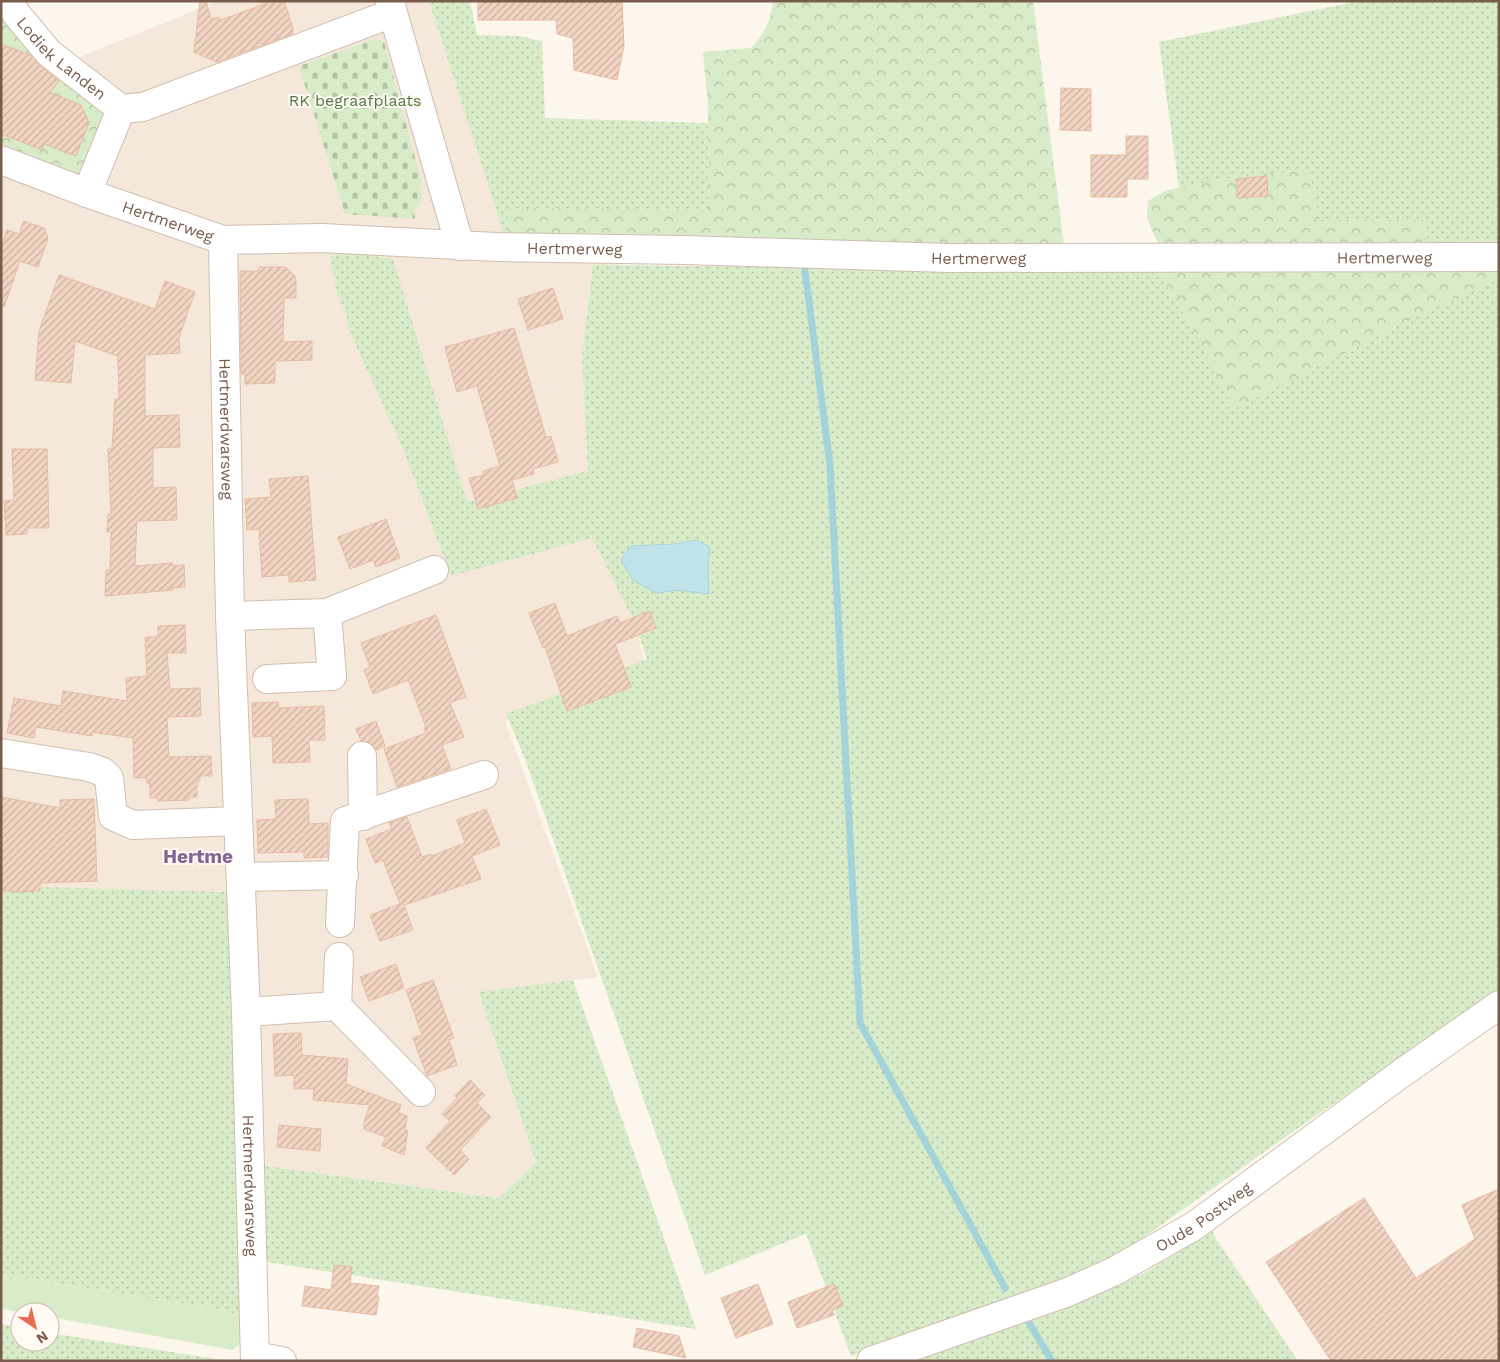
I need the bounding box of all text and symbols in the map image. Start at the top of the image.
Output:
street label: Lodiek Landen [13,13,110,103]
park label: RK begraafplaats [289,91,421,110]
street label: Hertmerweg [120,196,217,246]
street label: Hertmerweg [527,238,623,259]
street label: Hertmerweg [931,248,1027,268]
street label: Hertmerweg [1337,248,1433,267]
street label: Hertmerdwarsweg [216,358,237,500]
district label: Hertme [163,845,233,868]
street label: Hertmerdwarsweg [239,1114,262,1257]
street label: Oude Postweg [1152,1177,1255,1256]
north arrow [10,1302,60,1352]
text: N [34,1328,51,1347]

